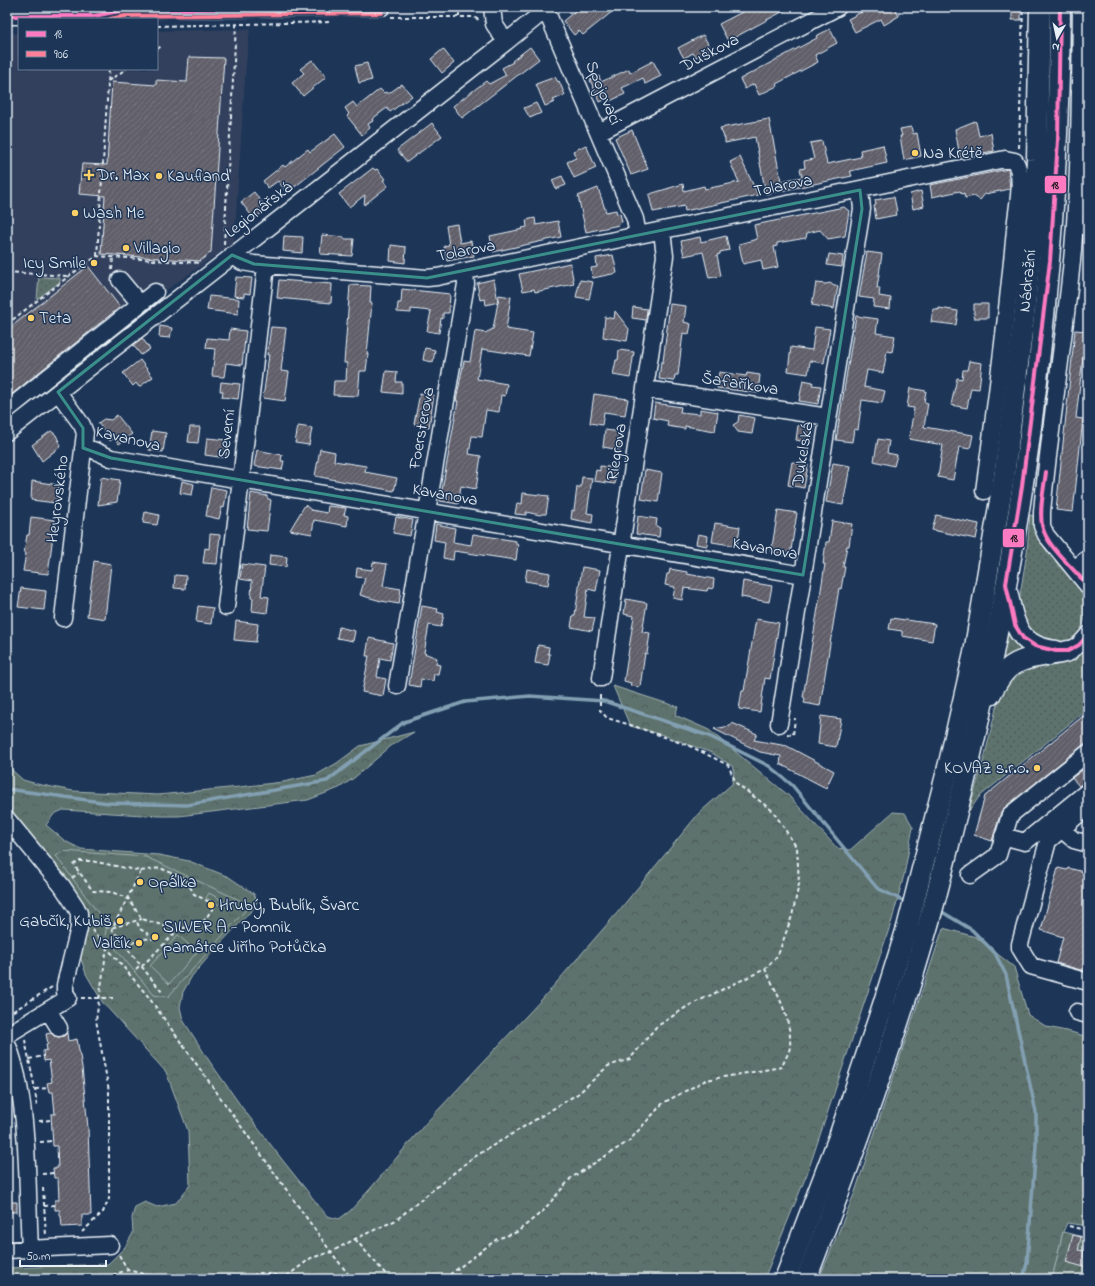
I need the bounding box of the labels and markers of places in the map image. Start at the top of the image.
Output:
place label: Na Krétě [923,141,983,166]
marker: Na Krétě [910,148,920,158]
place label: Dr. Max [96,163,150,188]
place label: Kaufland [167,164,230,189]
marker: Dr. Max [84,170,94,180]
marker: Kaufland [154,171,164,181]
place label: Wash Me [83,201,145,226]
marker: Wash Me [70,208,80,218]
place label: Villagio [133,236,181,263]
marker: Villagio [121,243,131,253]
place label: Icy Smile [23,251,86,277]
marker: Icy Smile [89,258,99,268]
place label: Teta [39,306,71,331]
marker: Teta [26,313,36,323]
place label: KOVAZ s.r.o. [944,756,1030,781]
marker: KOVAZ s.r.o. [1032,763,1042,773]
place label: Opálka [148,870,197,895]
marker: Opálka [135,877,145,887]
place label: Hrubý, Bublík, Švarc [219,893,359,919]
marker: Hrubý, Bublík, Švarc [206,900,216,910]
place label: Gabčík, Kubiš [19,909,112,934]
place label: SILVER A - Pomnik památce Jiřího Potůčka [163,915,326,960]
marker: Gabčík, Kubiš [115,916,125,926]
place label: Valčík [92,931,132,956]
marker: SILVER A - Pomnik památce Jiřího Potůčka [150,932,160,942]
marker: Valčík [134,938,144,948]

